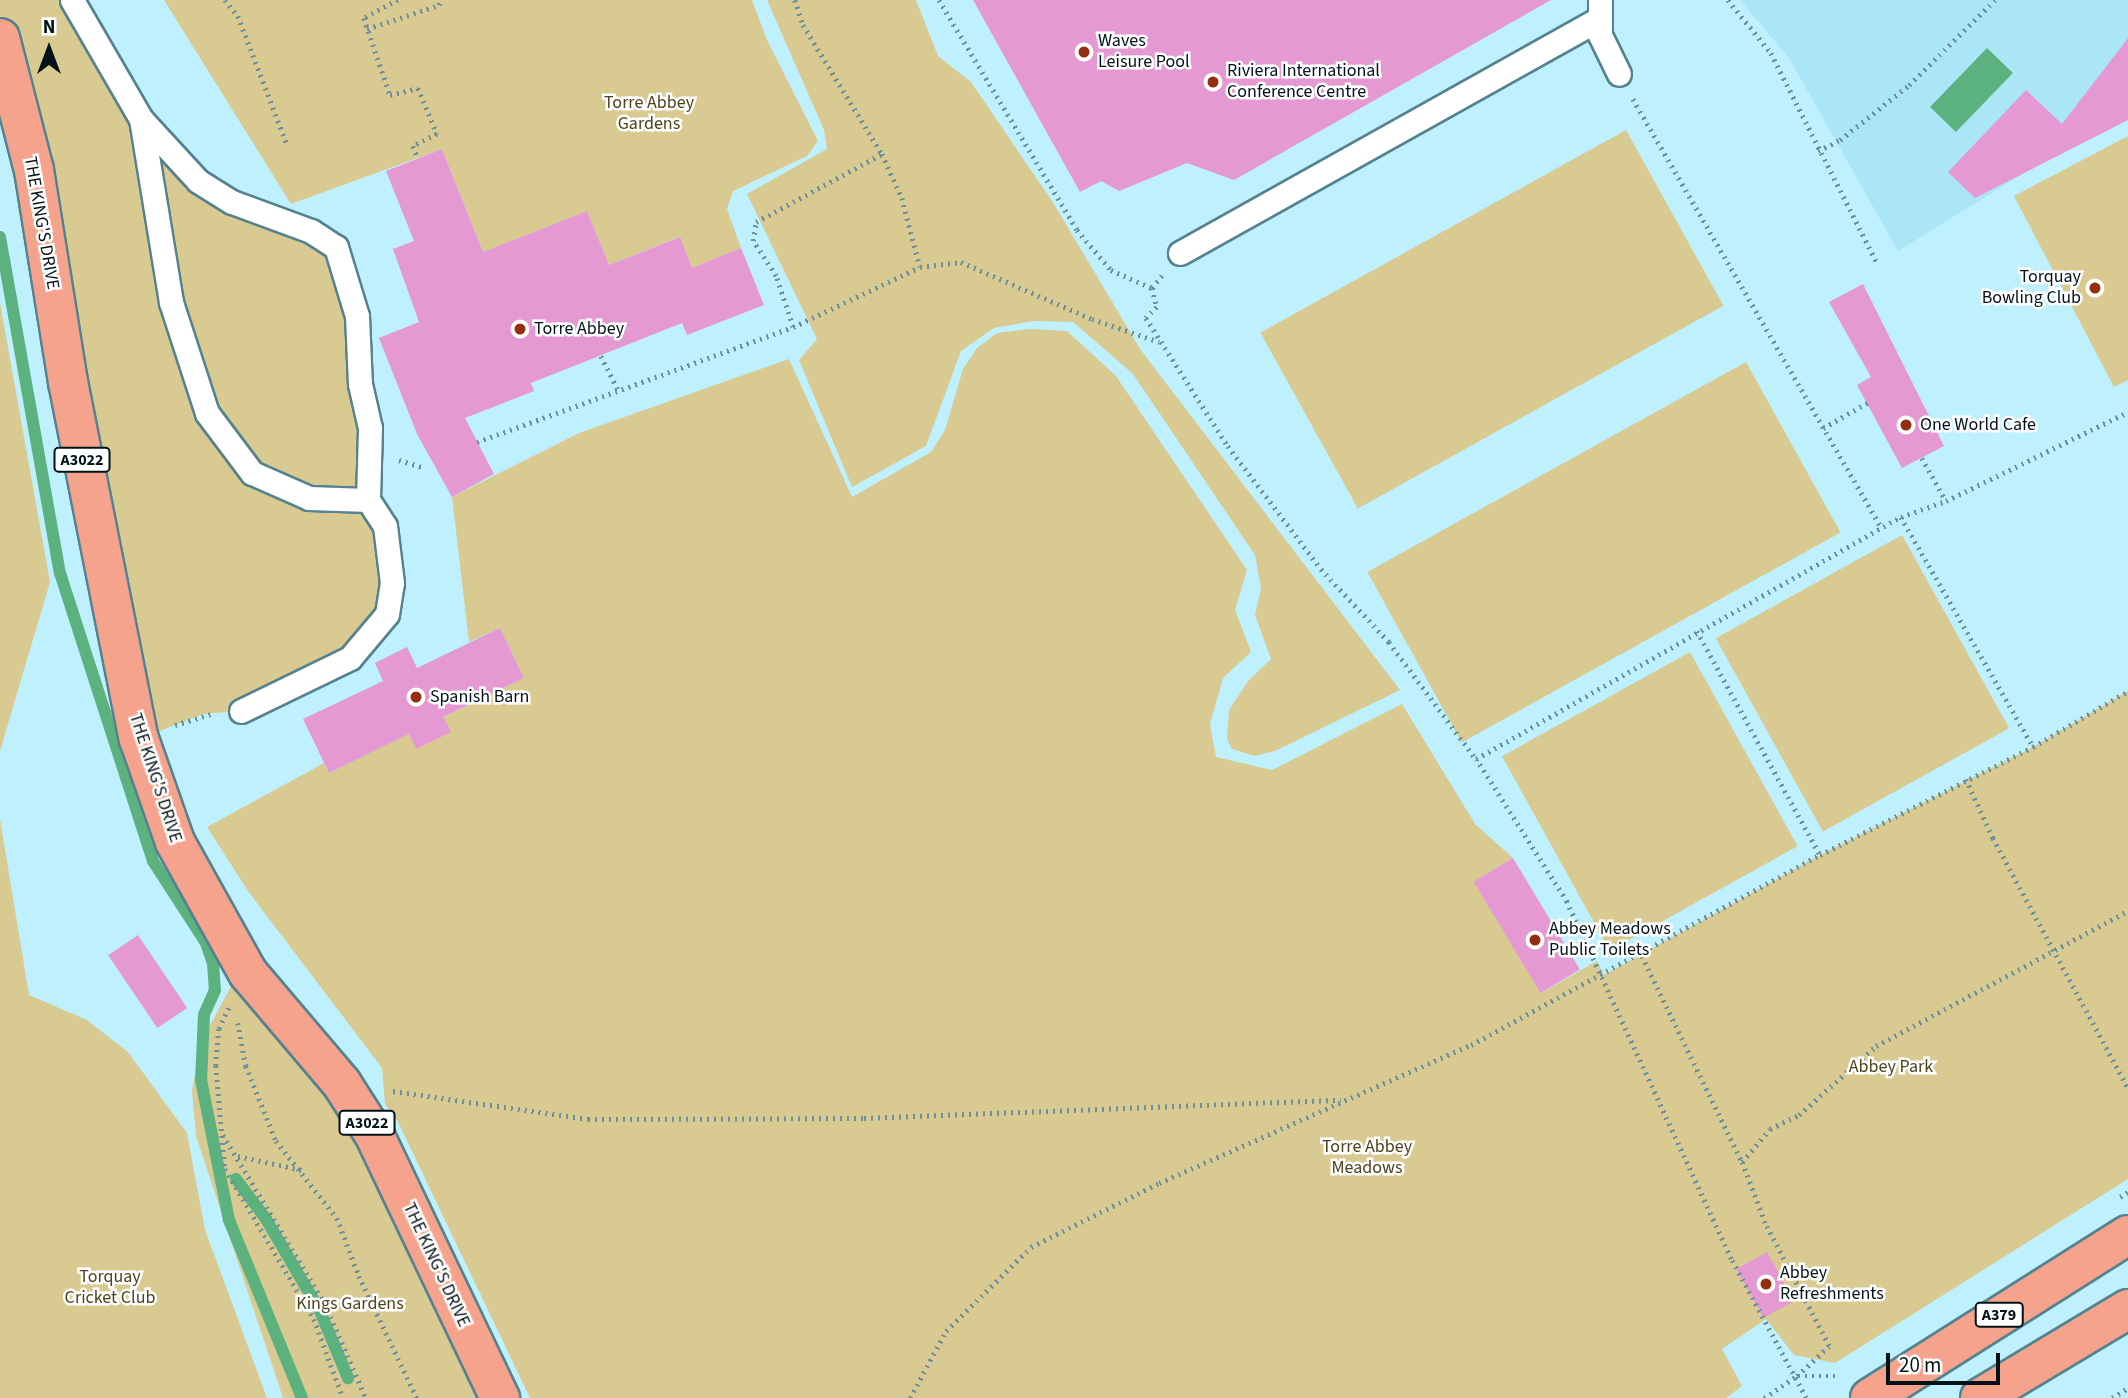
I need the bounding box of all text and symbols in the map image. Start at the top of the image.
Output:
north arrow [14,14,84,84]
text: N [43,14,55,41]
place label: Waves Leisure Pool [1098,31,1190,74]
marker: Waves Leisure Pool [1076,44,1092,60]
place label: Riviera International Conference Centre [1227,61,1380,104]
marker: Riviera International Conference Centre [1205,74,1221,90]
park label: Torre Abbey Gardens [604,93,694,136]
street label: THE KING'S DRIVE [19,155,63,291]
place label: Torquay Bowling Club [1982,267,2081,310]
marker: Torquay Bowling Club [2087,280,2103,296]
place label: Torre Abbey [534,318,624,340]
marker: Torre Abbey [512,321,528,337]
place label: One World Cafe [1920,414,2036,436]
marker: One World Cafe [1898,417,1914,433]
road number: A3022 [52,447,112,472]
place label: Spanish Barn [430,686,529,708]
marker: Spanish Barn [408,689,424,705]
street label: THE KING'S DRIVE [124,711,186,845]
place label: Abbey Meadows Public Toilets [1549,919,1671,962]
marker: Abbey Meadows Public Toilets [1527,932,1543,948]
park label: Abbey Park [1849,1056,1933,1078]
road number: A3022 [337,1110,397,1135]
park label: Torre Abbey Meadows [1322,1137,1412,1180]
street label: THE KING'S DRIVE [398,1199,474,1331]
place label: Abbey Refreshments [1780,1263,1884,1306]
park label: Torquay Cricket Club [65,1267,155,1310]
marker: Abbey Refreshments [1758,1276,1774,1292]
park label: Kings Gardens [296,1293,404,1315]
road number: A379 [1974,1302,2024,1328]
scale bar [1890,1338,2004,1382]
text: 20 m [1899,1350,1941,1380]

